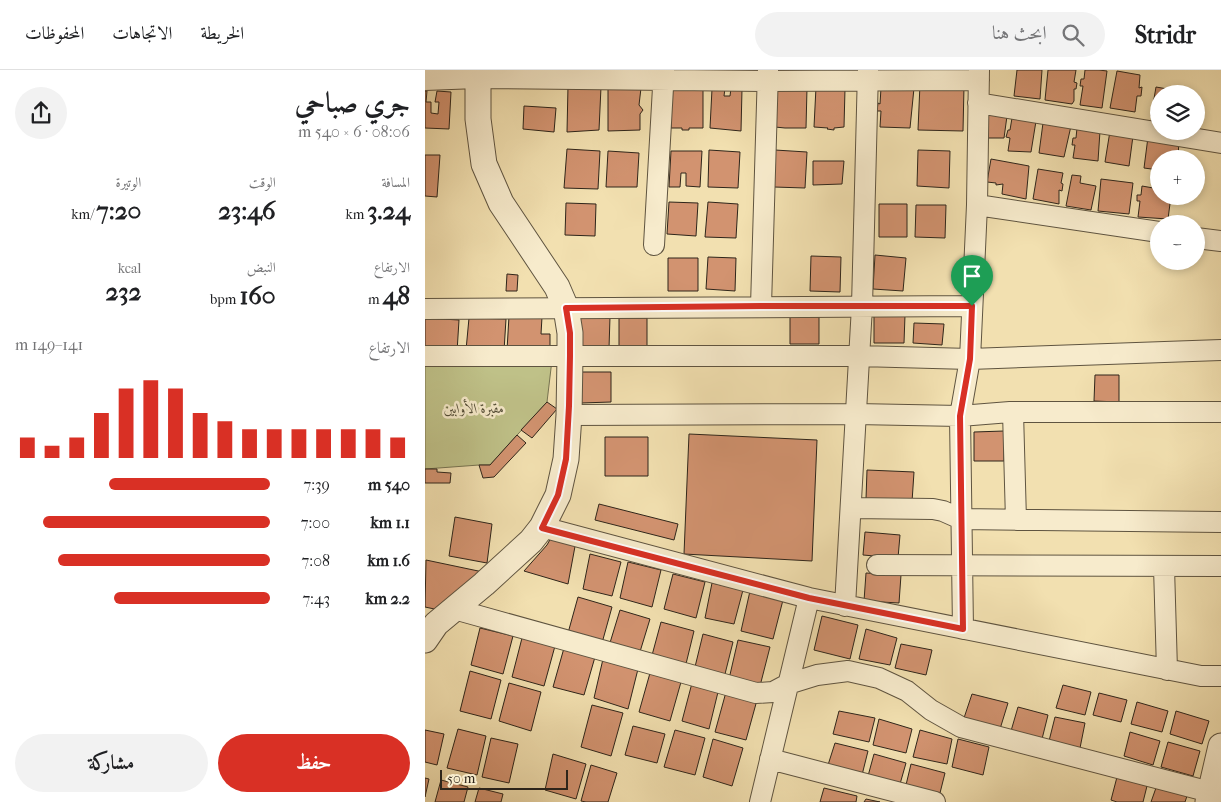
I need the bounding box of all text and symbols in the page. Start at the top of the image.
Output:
search box [755,12,1105,57]
icon: search [1059,21,1087,49]
text: Stridr [1135,21,1196,49]
text: ابحث هنا [992,22,1047,44]
text: المحفوظات [25,23,84,44]
text: الاتجاهات [112,23,172,44]
text: الخريطة [200,23,244,44]
map controls [1150,85,1205,270]
button: layers [1150,85,1205,140]
text: جري صباحي [295,86,410,119]
button: share [15,87,67,139]
text: 08:06 · 6 × 540 m [298,122,410,141]
button: + [1150,150,1205,205]
text: الوتيرة [116,174,141,191]
text: الوقت [249,174,276,191]
text: المسافة [381,174,410,191]
text: 7:20 [97,196,141,225]
text: 23:46 [218,196,276,225]
text: 3.24 [367,196,410,225]
text: /km [71,206,97,223]
text: km [345,206,367,223]
button: − [1150,215,1205,270]
pin [951,255,993,306]
text: النبض [247,259,276,276]
text: الارتفاع [374,259,410,276]
text: kcal [118,260,141,277]
icon: arrive [958,262,986,290]
text: 232 [105,277,141,306]
text: 160 [240,281,276,310]
text: 48 [383,281,410,310]
text: bpm [210,291,240,308]
text: m [368,291,383,308]
text: 141–149 m [15,335,83,354]
text: الارتفاع [368,338,410,357]
park label: مقبرة الأوابين [444,398,504,417]
text: 7:39 [303,475,330,494]
text: 540 m [368,475,410,494]
text: 7:00 [301,513,330,532]
text: 1.1 km [371,513,410,532]
text: 7:08 [302,551,330,570]
text: 1.6 km [368,551,410,570]
text: 7:43 [302,589,330,608]
text: 2.2 km [365,589,410,608]
button: مشاركة [15,734,208,792]
button: حفظ [218,734,410,792]
scale bar [440,767,567,790]
text: 50 m [447,770,475,787]

